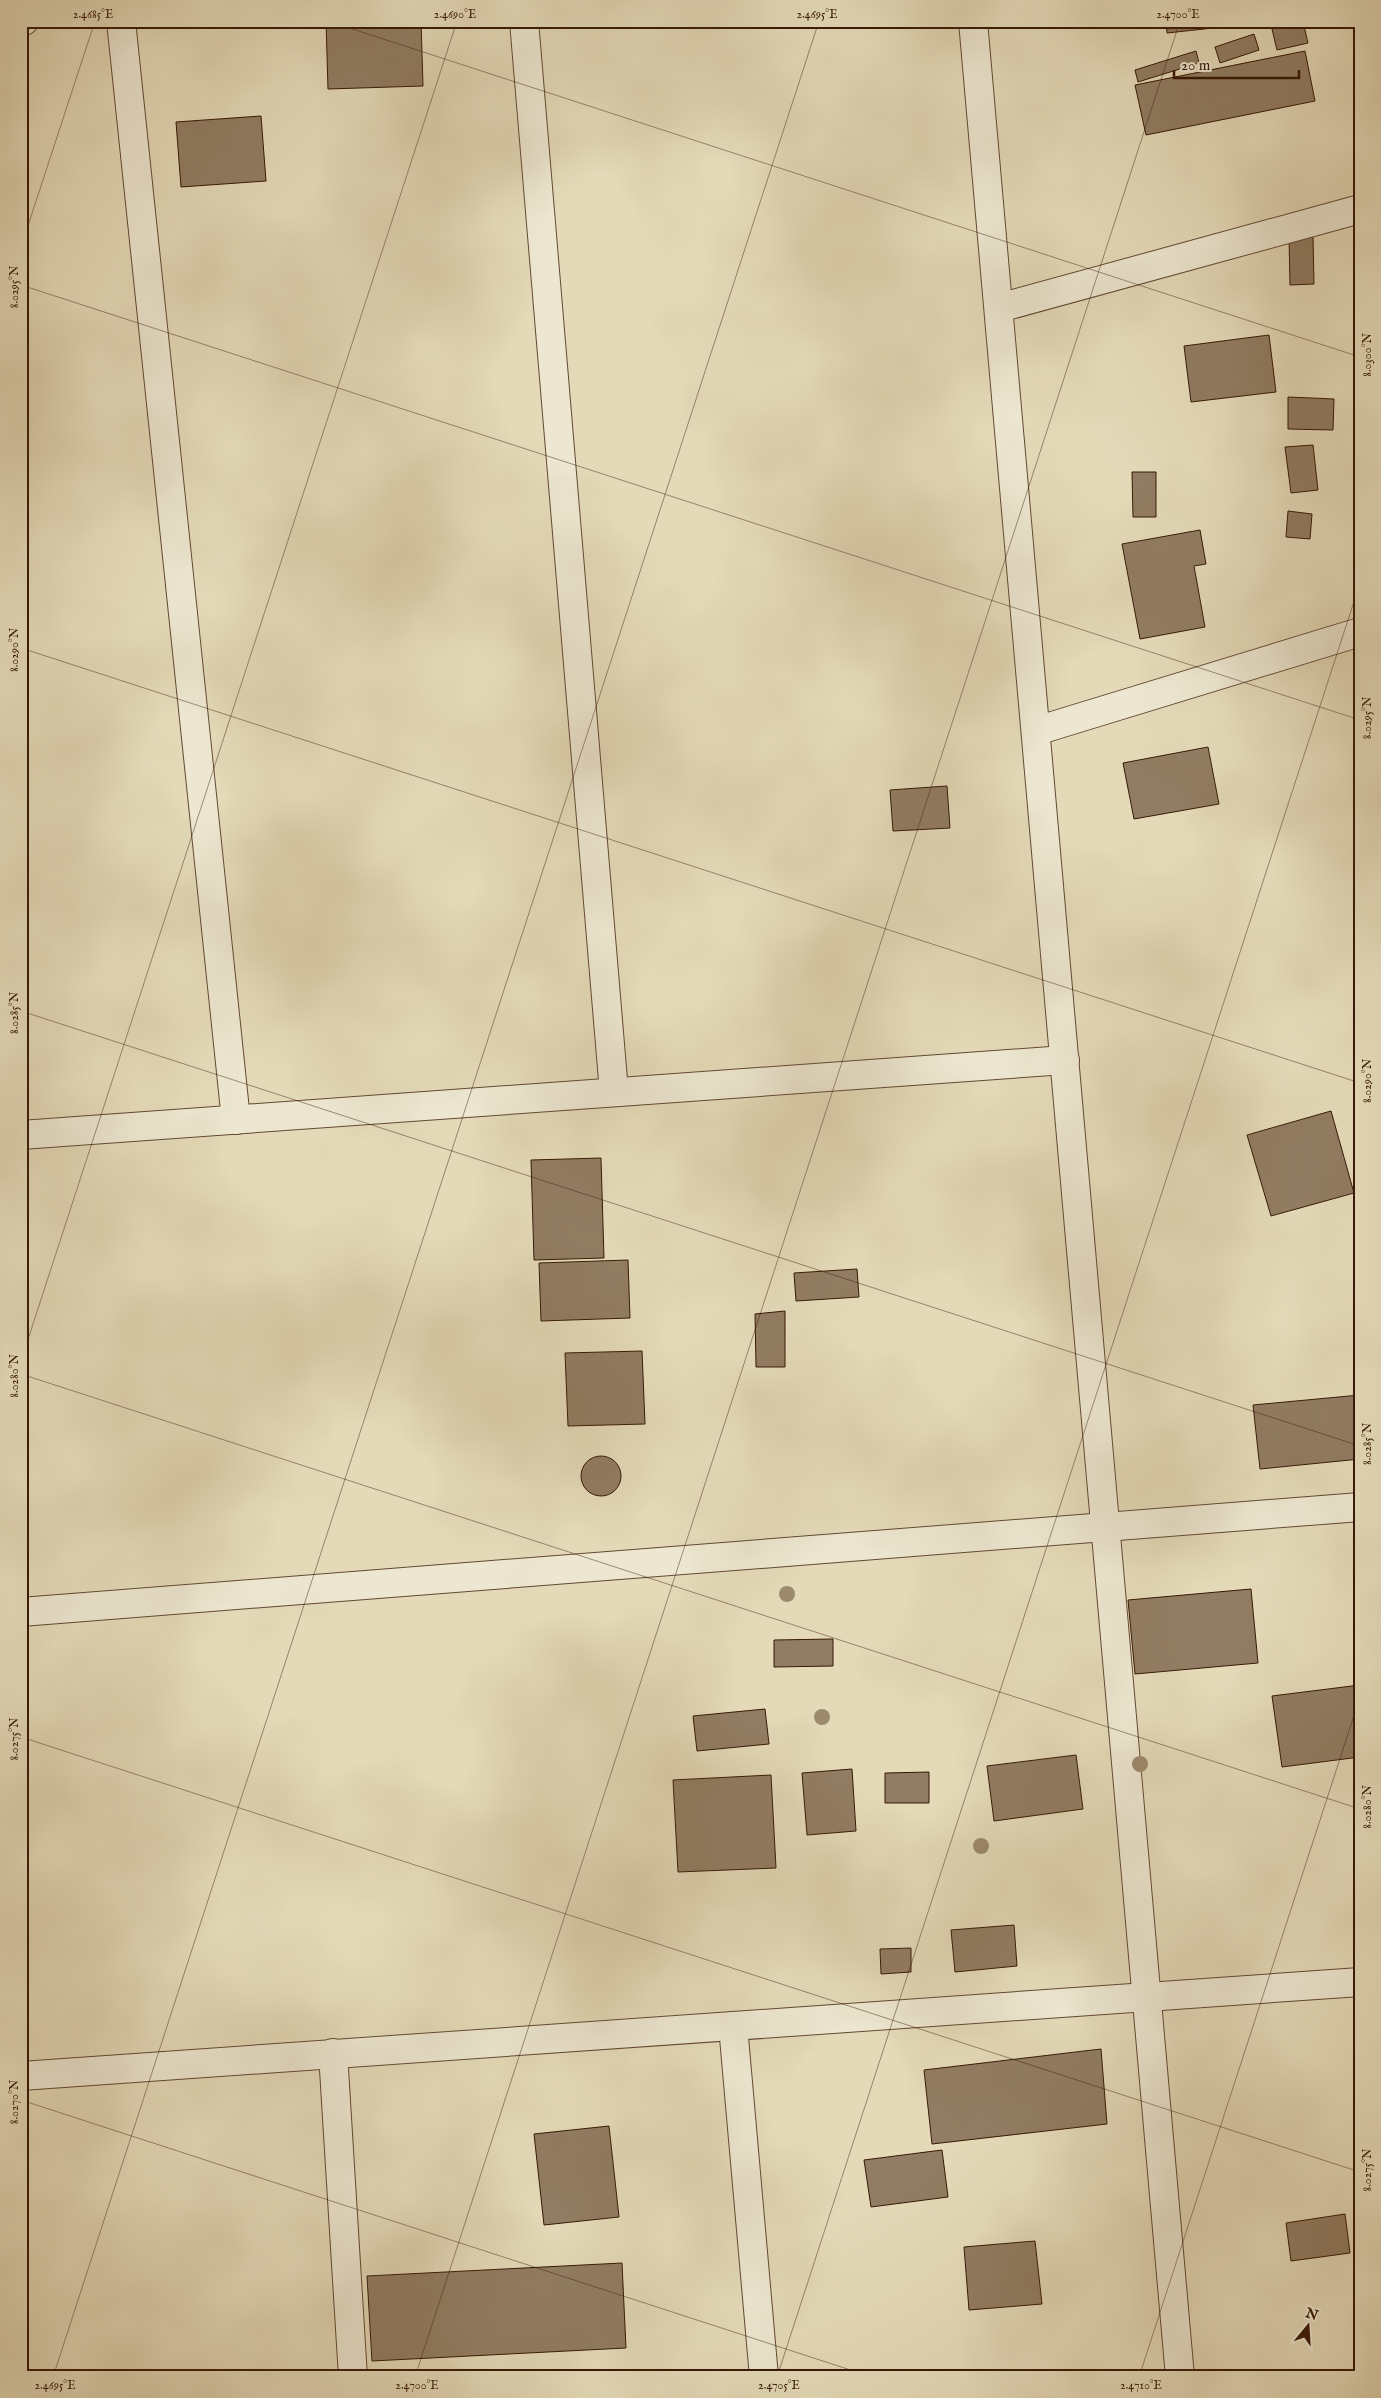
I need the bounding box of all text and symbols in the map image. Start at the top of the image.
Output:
text: 2.4685°E [73,7,113,22]
text: 2.4690°E [434,7,476,22]
text: 2.4695°E [797,7,837,22]
text: 2.4700°E [1156,7,1200,22]
scale bar [1174,48,1298,80]
text: 20 m [1181,56,1211,75]
text: 8.0295°N [7,265,22,308]
text: 8.0300°N [1360,333,1375,377]
text: 8.0290°N [7,627,22,672]
text: 8.0295°N [1360,696,1375,739]
text: 8.0285°N [7,991,22,1034]
text: 8.0290°N [1360,1058,1375,1103]
text: 8.0280°N [7,1354,22,1398]
text: 8.0285°N [1360,1422,1375,1465]
text: 8.0275°N [7,1717,22,1760]
text: 8.0280°N [1360,1785,1375,1829]
text: 8.0270°N [7,2079,22,2124]
text: 8.0275°N [1360,2148,1375,2191]
north arrow [1284,2300,1334,2350]
text: N [1302,2304,1320,2325]
text: 2.4695°E [35,2378,75,2393]
text: 2.4700°E [395,2378,439,2393]
text: 2.4705°E [758,2378,800,2393]
text: 2.4710°E [1120,2378,1162,2393]

